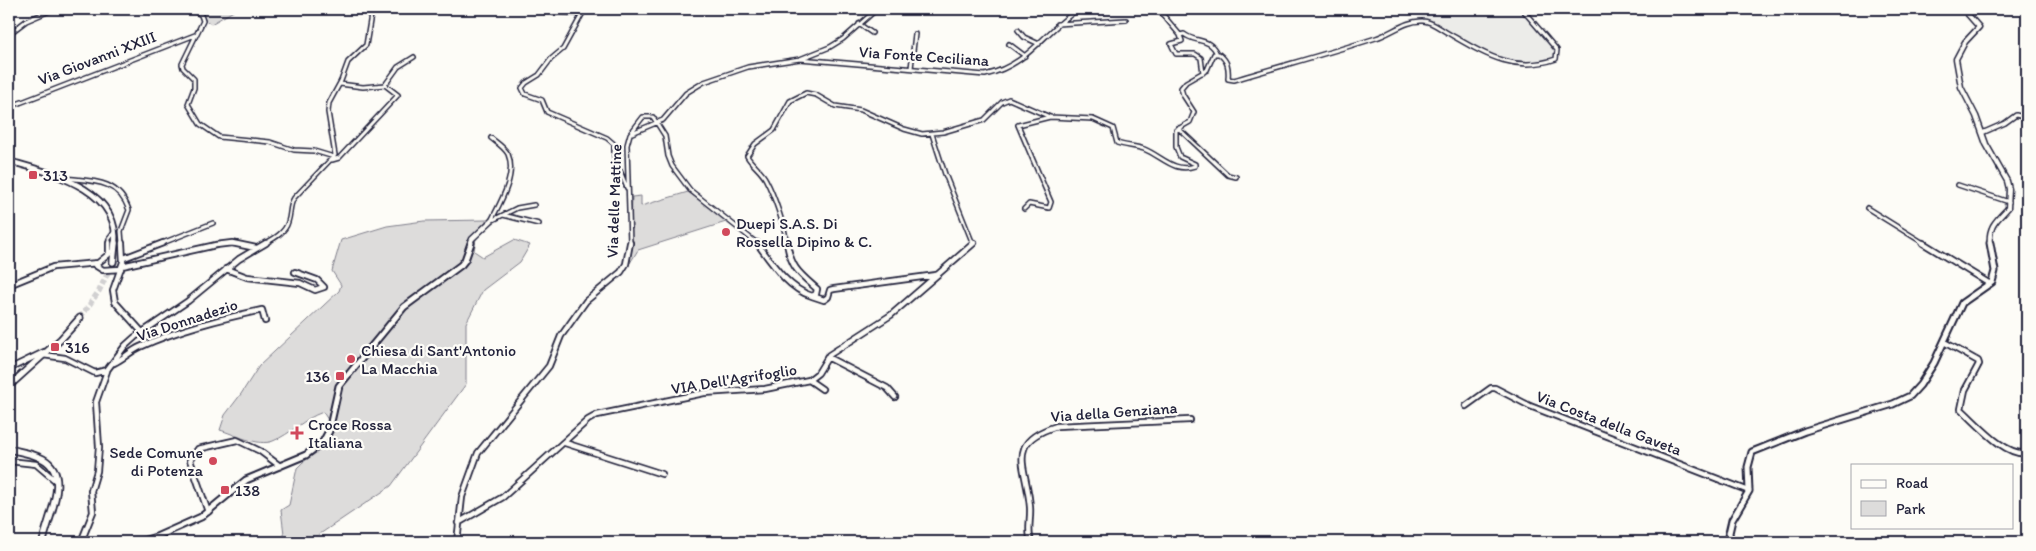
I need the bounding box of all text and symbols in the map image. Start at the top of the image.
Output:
street label: Via Giovanni XXIII [35,27,159,89]
street label: Via Fonte Ceciliana [858,42,990,70]
street label: Via delle Mattine [603,144,625,258]
place label: 313 [43,166,68,185]
marker: 313 [27,169,39,181]
place label: Duepi S.A.S. Di Rossella Dipino & C. [736,214,872,251]
marker: Duepi S.A.S. Di Rossella Dipino & C. [720,226,732,238]
street label: Via Donnadezio [134,295,240,345]
place label: 316 [65,338,90,357]
marker: 316 [49,341,61,353]
place label: Chiesa di Sant'Antonio La Macchia [361,341,516,378]
marker: Chiesa di Sant'Antonio La Macchia [345,353,357,365]
street label: VIA Dell'Agrifoglio [670,360,798,398]
place label: 136 [305,367,330,386]
marker: 136 [334,370,346,382]
street label: Via Costa della Gaveta [1534,386,1685,460]
street label: Via della Genziana [1050,398,1178,426]
place label: Croce Rossa Italiana [308,415,393,452]
marker: Croce Rossa Italiana [290,426,304,440]
place label: Sede Comune di Potenza [110,443,204,480]
marker: Sede Comune di Potenza [207,455,219,467]
legend [1851,464,2014,528]
text: Road [1896,474,1929,492]
place label: 138 [235,481,260,500]
marker: 138 [219,484,231,496]
text: Park [1896,500,1926,518]

